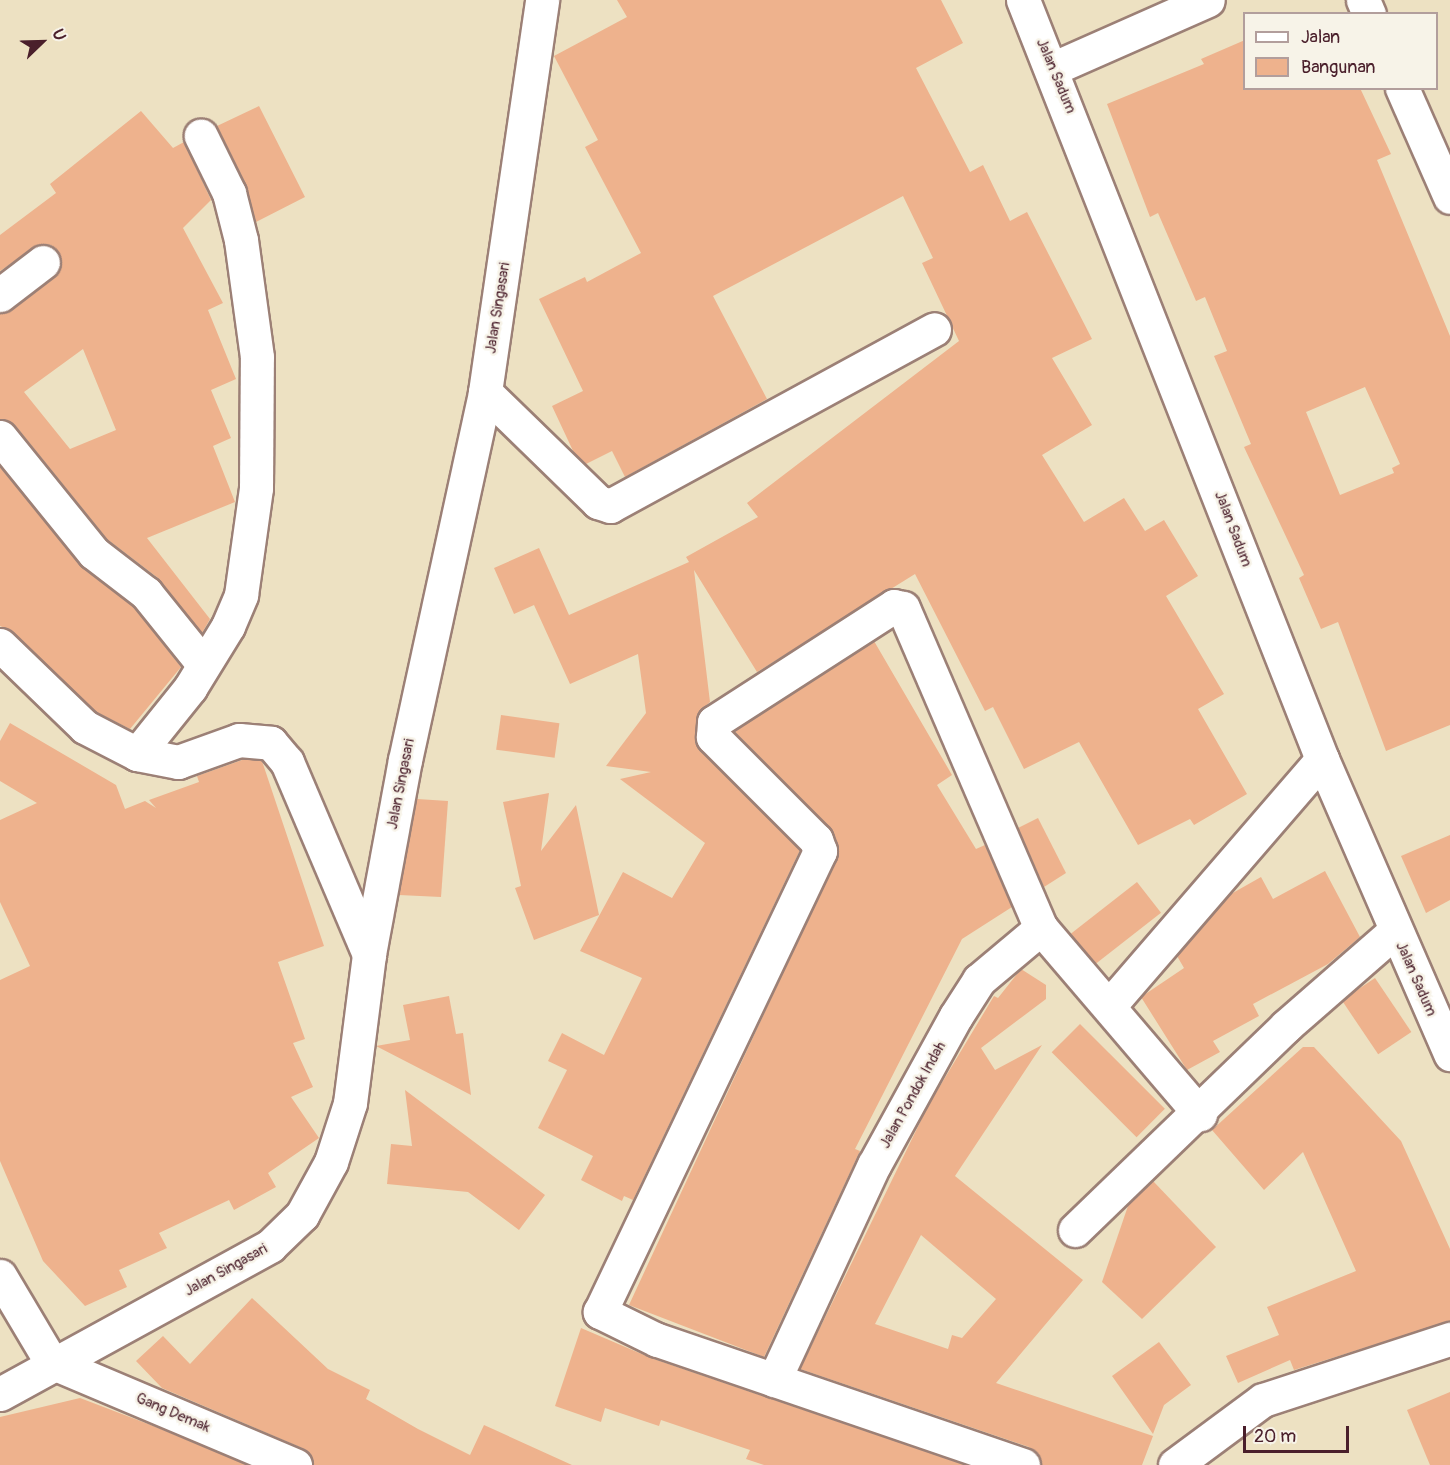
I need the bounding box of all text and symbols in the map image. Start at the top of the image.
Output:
north arrow [12,12,72,72]
legend [1243,12,1438,90]
text: U [47,26,70,44]
text: Jalan [1301,26,1340,49]
street label: Jalan Sadum [1032,36,1080,116]
text: Bangunan [1301,56,1376,79]
street label: Jalan Singasari [482,261,514,355]
street label: Jalan Sadum [1210,489,1256,569]
street label: Jalan Singasari [383,737,419,831]
street label: Jalan Sadum [1392,939,1440,1019]
street label: Jalan Pondok Indah [876,1038,950,1152]
street label: Jalan Singasari [181,1240,271,1300]
street label: Gang Demak [133,1389,213,1437]
scale bar [1246,1414,1352,1452]
text: 20 m [1254,1425,1296,1448]

